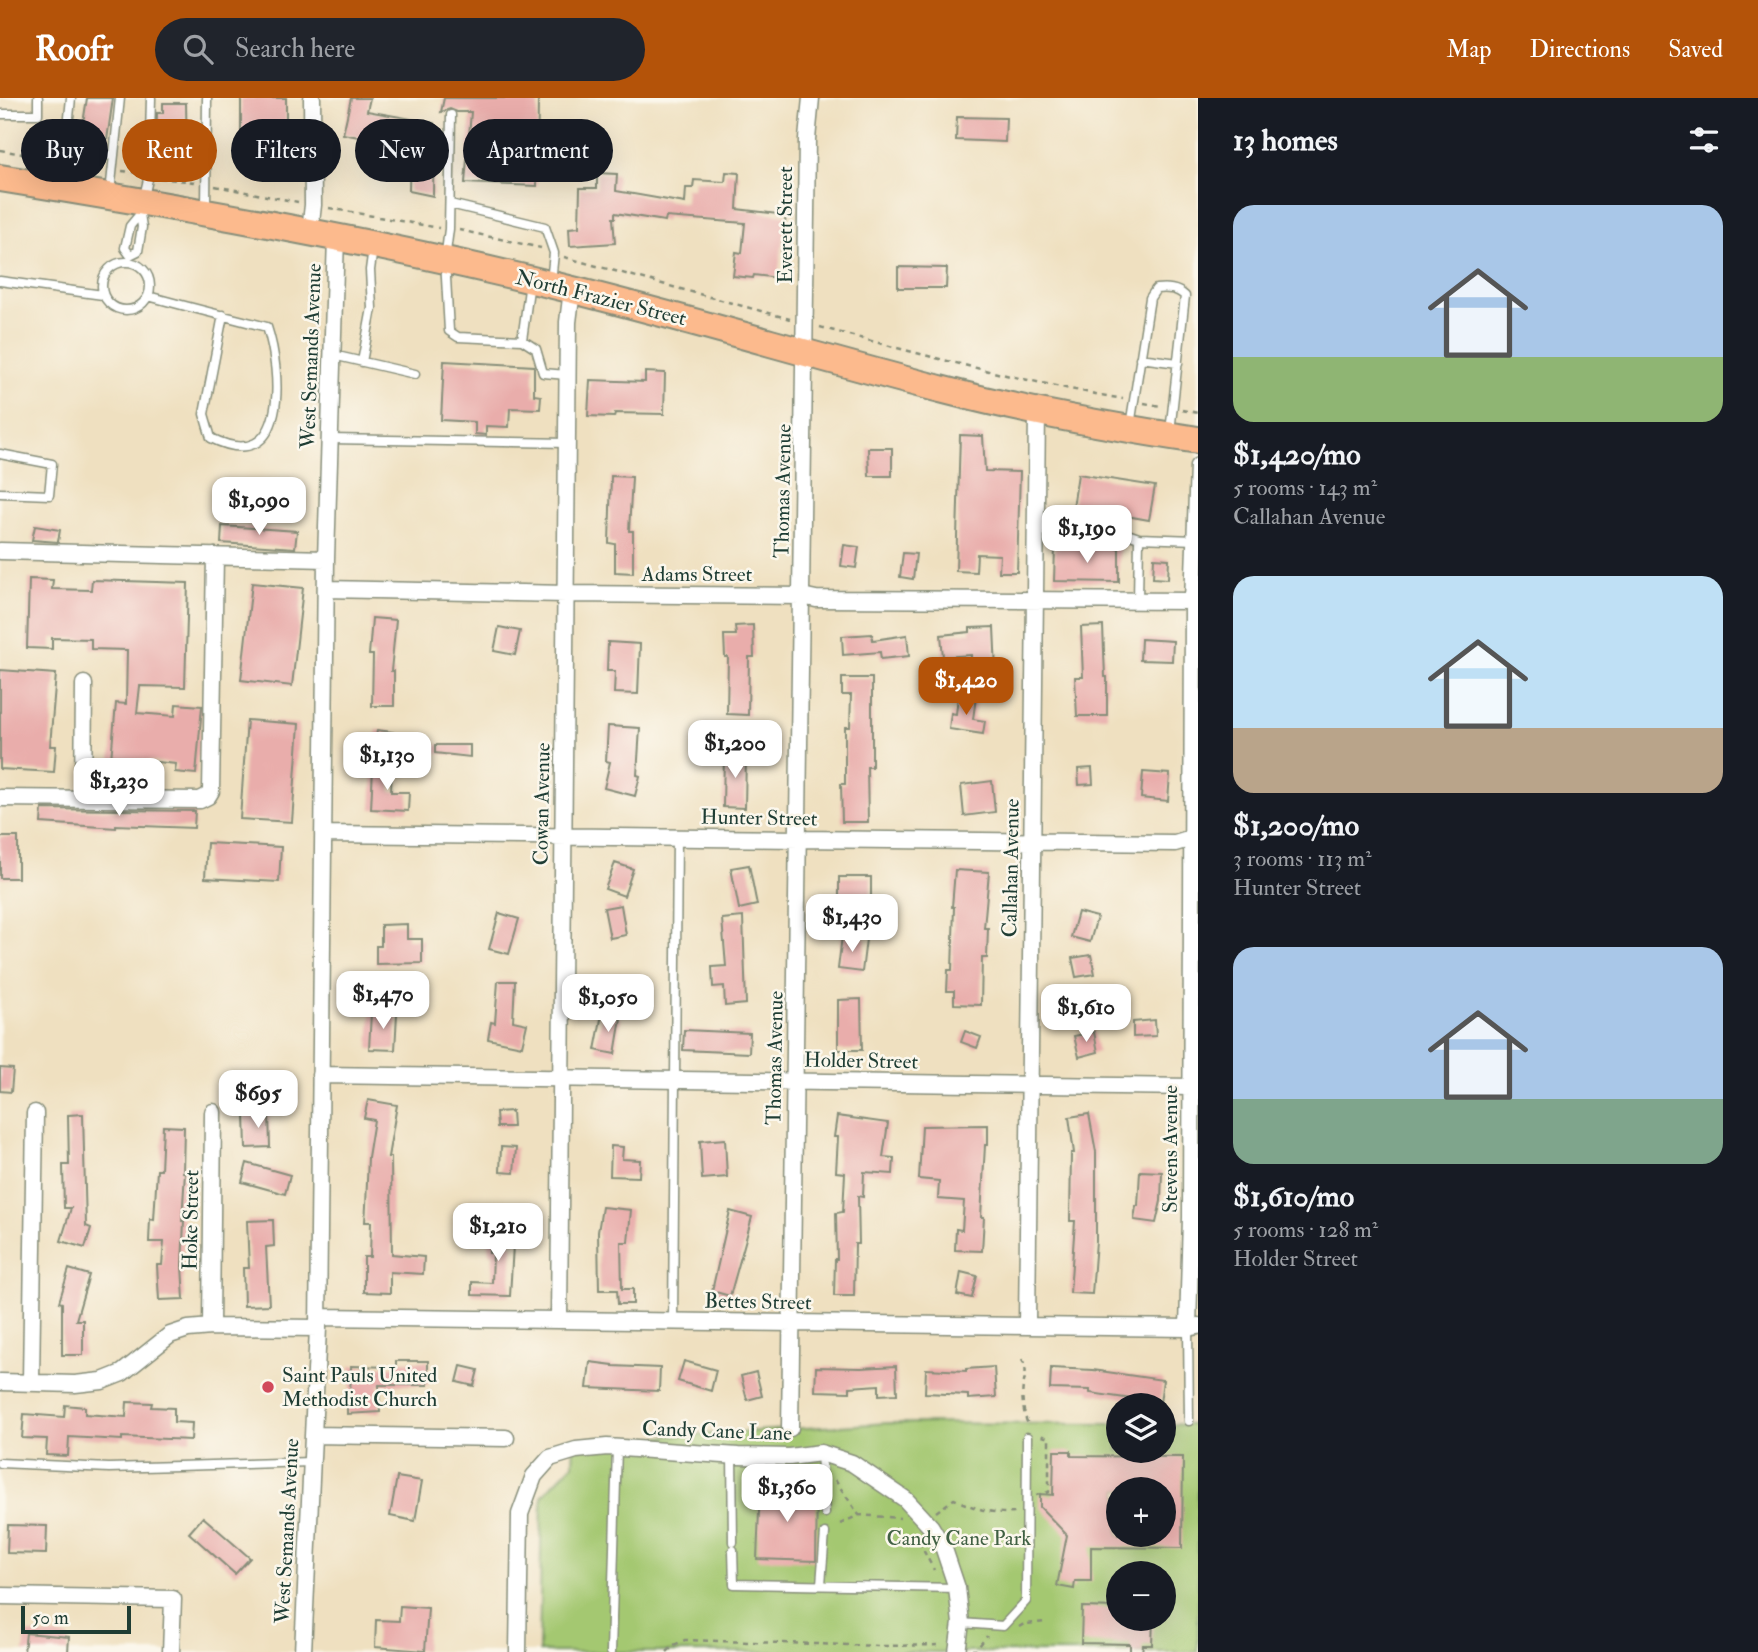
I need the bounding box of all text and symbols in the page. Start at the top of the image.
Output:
search box [155,18,645,81]
text: Roofr [35,29,113,70]
icon: search [179,30,217,68]
text: Search here [235,33,355,65]
text: Map [1446,34,1491,65]
text: Directions [1529,34,1630,65]
text: Saved [1668,34,1723,65]
chip: Buy [21,119,108,182]
chip: Rent [122,119,217,182]
chip: Filters [231,119,341,182]
chip: New [355,119,449,182]
chip: Apartment [463,119,613,182]
icon: filters [1685,121,1723,159]
text: 13 homes [1233,122,1338,159]
street label: Everett Street [772,166,799,284]
icon: home [1415,250,1541,376]
street label: West Semands Avenue [294,263,328,450]
street label: North Frazier Street [513,264,689,332]
street label: Thomas Avenue [768,424,798,558]
text: $1,420/mo [1233,436,1361,473]
text: 5 rooms · 143 m² [1233,473,1377,502]
pin: $1,090 [202,478,316,537]
text: $1,090 [228,485,290,514]
text: Callahan Avenue [1233,502,1385,531]
pin: $1,190 [1030,505,1144,565]
text: $1,190 [1058,513,1116,542]
street label: Adams Street [641,561,753,588]
icon: home [1415,621,1541,747]
pin: $1,420 [909,658,1023,717]
text: $1,420 [934,665,998,694]
pin: $1,200 [678,720,792,780]
text: $1,200 [704,728,766,757]
pin: $1,130 [330,732,444,792]
text: $1,130 [359,740,415,769]
street label: Cowan Avenue [527,742,557,866]
pin: $1,230 [62,758,176,818]
text: $1,230 [90,766,148,795]
street label: Callahan Avenue [996,798,1026,938]
street label: Hunter Street [700,803,818,833]
text: $1,200/mo [1233,807,1359,844]
text: 3 rooms · 113 m² [1233,844,1372,873]
text: Hunter Street [1233,873,1361,902]
pin: $1,430 [795,894,909,954]
text: $1,430 [822,902,882,931]
pin: $1,470 [326,972,440,1031]
pin: $1,050 [551,974,665,1034]
text: $1,470 [352,979,414,1008]
text: $1,050 [578,982,638,1011]
pin: $1,610 [1029,984,1143,1044]
street label: Thomas Avenue [760,991,790,1125]
text: $1,610 [1057,992,1115,1021]
icon: home [1415,992,1541,1118]
street label: Holder Street [804,1047,919,1075]
pin: $695 [217,1070,299,1130]
text: $695 [235,1078,281,1107]
street label: Stevens Avenue [1157,1085,1184,1213]
street label: Hoke Street [177,1169,205,1270]
text: $1,610/mo [1233,1178,1354,1215]
pin: $1,210 [441,1204,555,1263]
text: $1,210 [469,1211,527,1240]
text: 5 rooms · 128 m² [1233,1215,1378,1244]
text: Holder Street [1233,1244,1358,1273]
street label: Bettes Street [704,1288,812,1316]
place label: Saint Pauls United Methodist Church [282,1362,438,1413]
marker: Saint Pauls United Methodist Church [260,1379,276,1395]
map controls [1106,1393,1176,1631]
button: layers [1106,1393,1176,1463]
street label: Candy Cane Lane [642,1415,793,1447]
street label: West Semands Avenue [269,1437,305,1625]
pin: $1,360 [730,1464,844,1524]
text: $1,360 [758,1472,816,1501]
button: + [1106,1477,1176,1547]
park label: Candy Cane Park [887,1525,1031,1552]
button: − [1106,1561,1176,1631]
scale bar [21,1603,131,1635]
text: 50 m [32,1606,69,1630]

